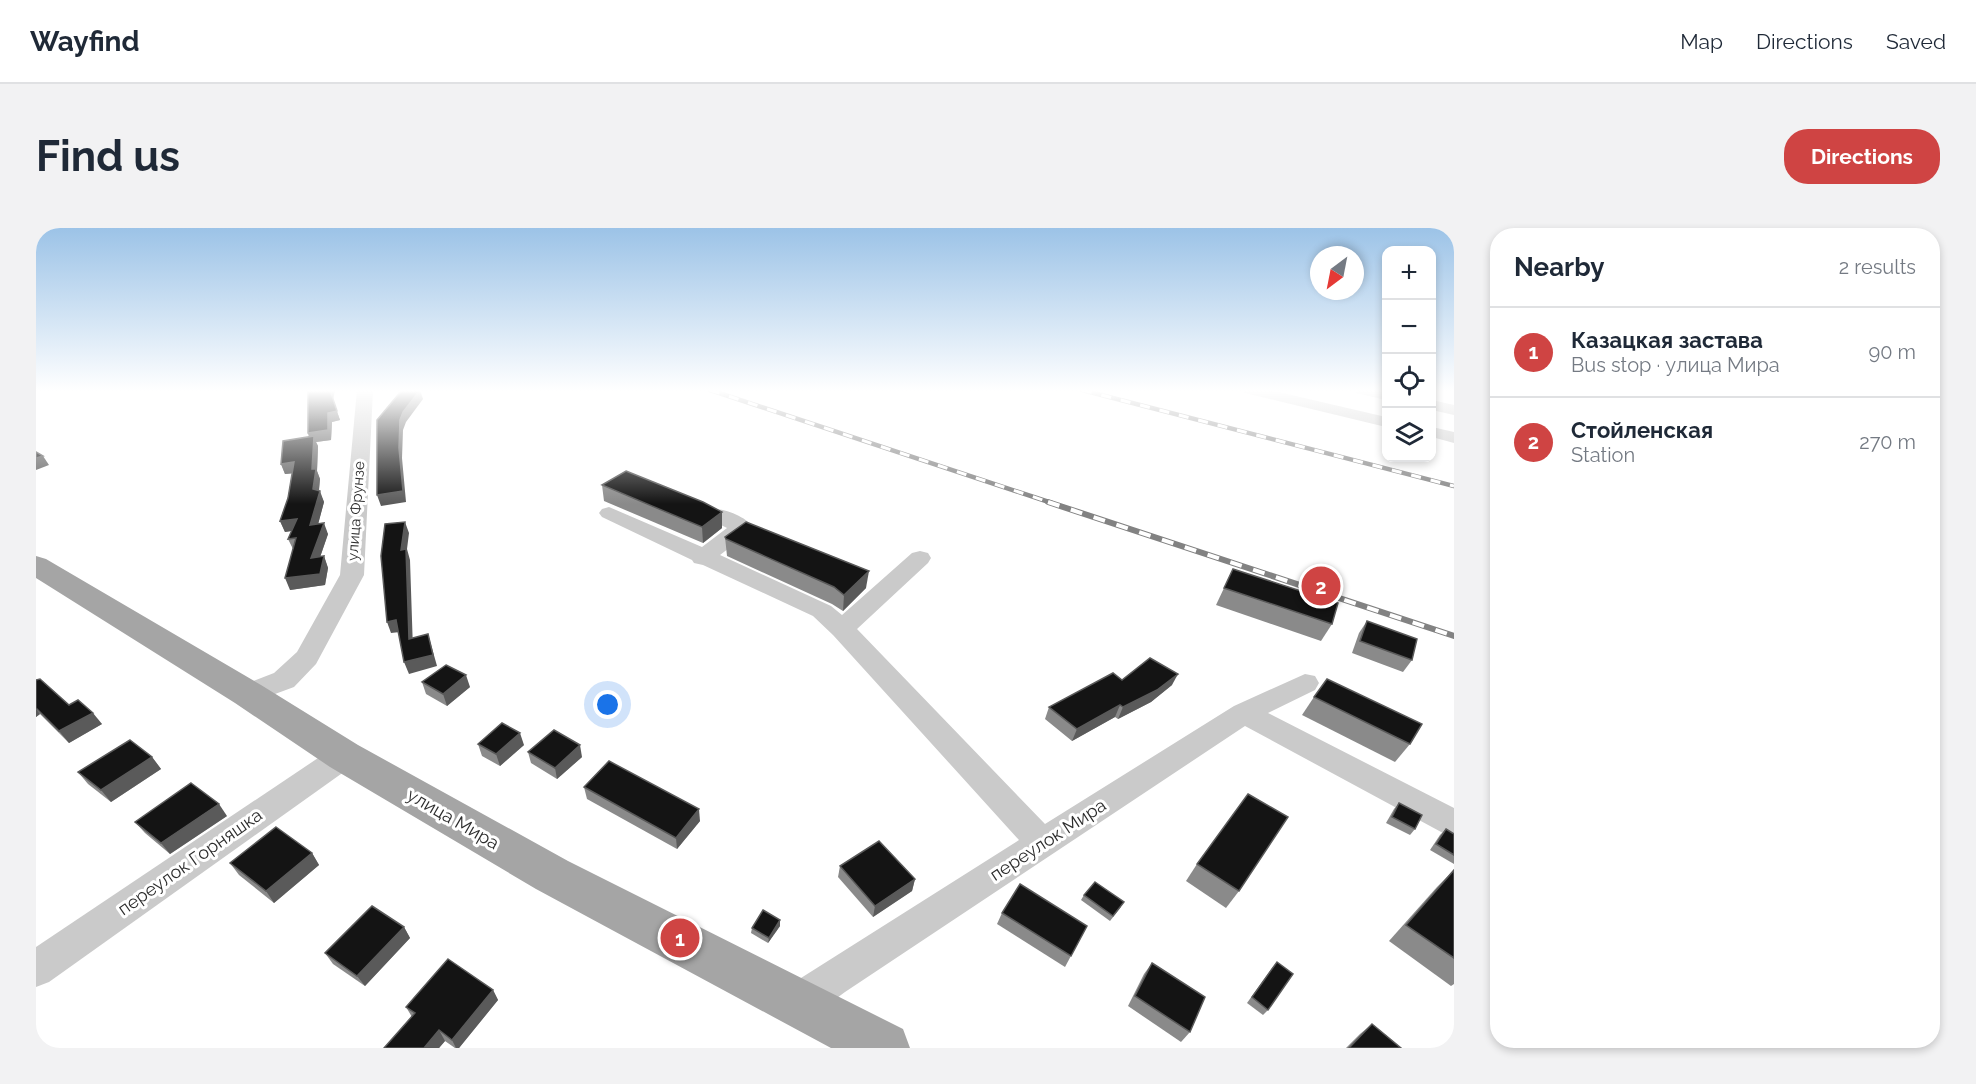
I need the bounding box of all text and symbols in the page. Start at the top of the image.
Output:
text: Wayfind [30,25,140,58]
text: Map [1680,29,1723,54]
text: Directions [1756,29,1853,54]
text: Saved [1886,29,1946,54]
button: Directions [1784,129,1940,184]
text: Find us [36,132,180,181]
north arrow [1310,246,1364,300]
map controls [1382,246,1436,462]
button: + [1382,246,1436,300]
text: Nearby [1514,252,1604,282]
text: 2 results [1839,255,1916,279]
button: − [1382,300,1436,354]
text: Казацкая застава [1571,327,1763,353]
text: 1 [1529,340,1538,364]
text: 90 m [1869,340,1916,364]
text: Bus stop · улица Мира [1571,353,1780,377]
button: locate [1382,354,1436,408]
button: layers [1382,408,1436,462]
text: Стойленская [1571,417,1713,443]
text: 2 [1528,430,1539,454]
text: 270 m [1859,430,1916,454]
text: Station [1571,443,1635,467]
street label: улица Фрунзе [344,460,368,561]
pin: 2 [1302,564,1340,608]
your location [593,690,622,719]
street label: улица Мира [403,784,503,853]
street label: переулок Мира [986,794,1110,885]
street label: переулок Горняшка [114,804,266,919]
pin: 1 [660,916,700,960]

